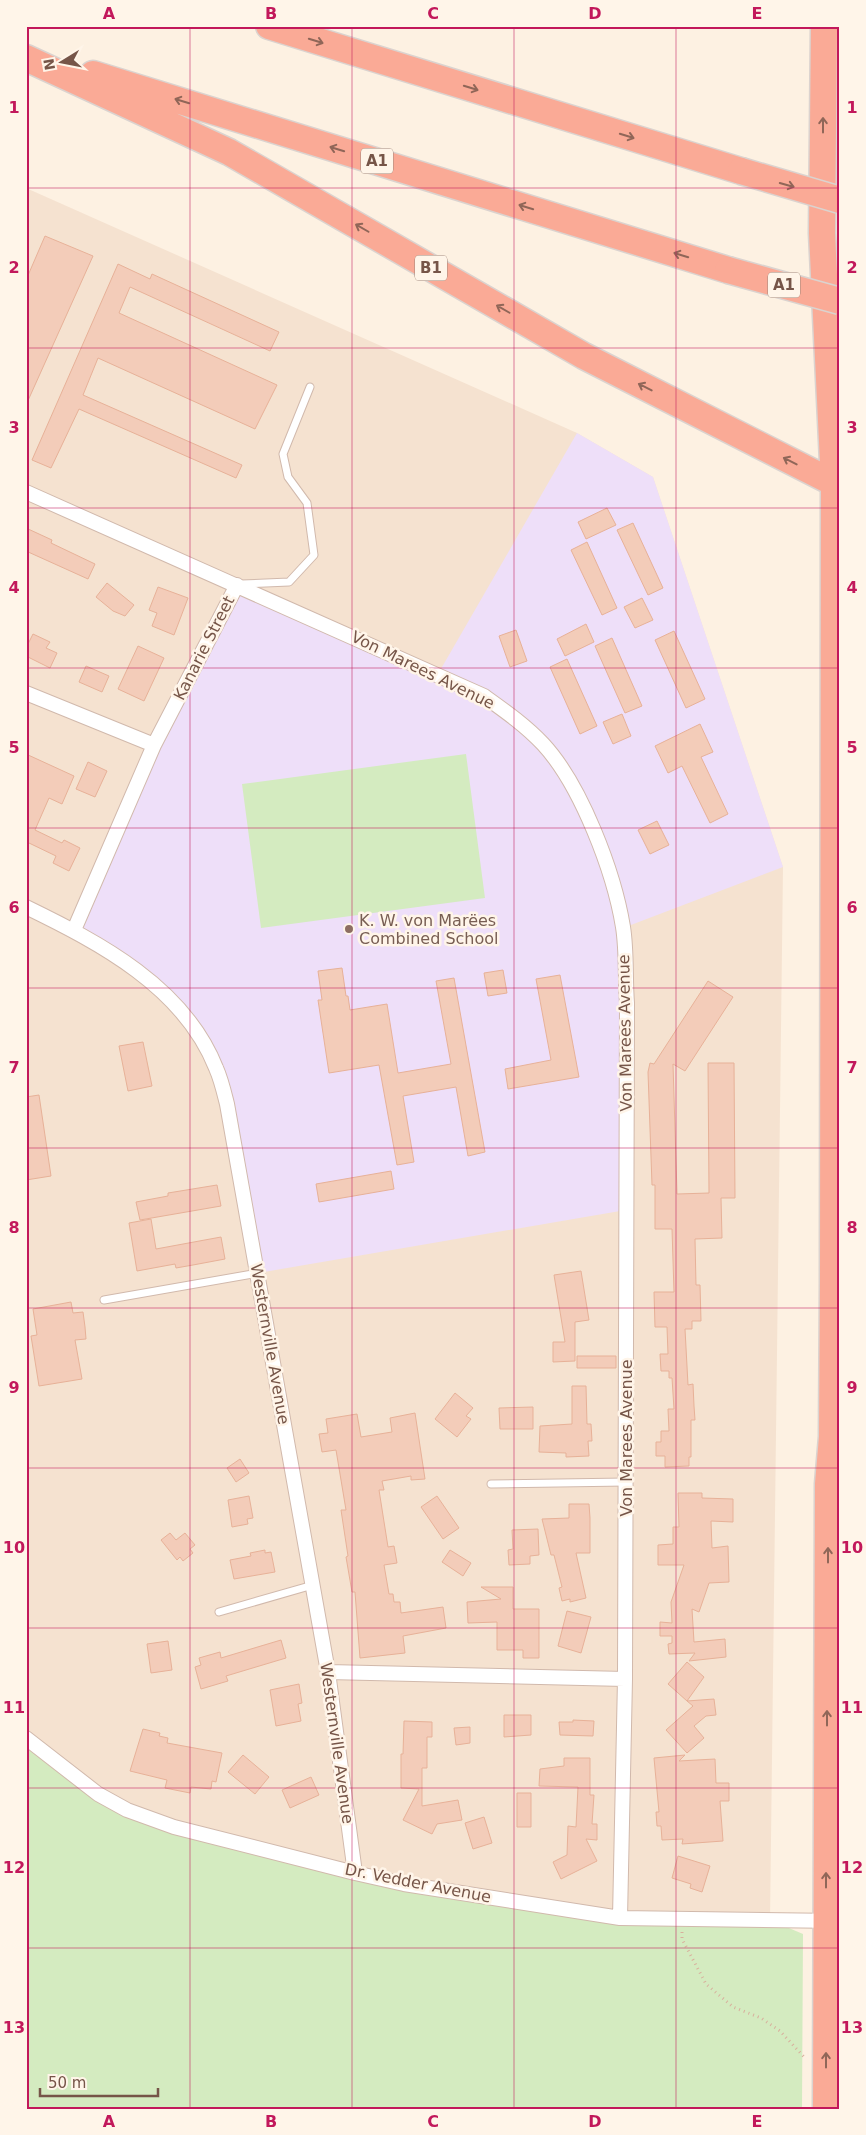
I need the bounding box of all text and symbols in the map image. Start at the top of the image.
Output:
text: A [103,4,116,23]
text: B [265,4,277,23]
text: C [427,4,439,23]
text: D [588,4,602,23]
text: E [752,4,762,23]
one-way arrow [308,36,324,46]
north arrow [38,38,88,88]
text: N [40,57,58,71]
one-way arrow [463,84,479,94]
one-way arrow [174,96,190,106]
text: 1 [8,98,20,117]
text: 1 [846,98,858,117]
one-way arrow [818,117,828,134]
one-way arrow [618,132,634,142]
one-way arrow [330,144,346,154]
road number: A1 [361,148,393,174]
one-way arrow [779,180,795,190]
one-way arrow [518,202,534,212]
one-way arrow [355,223,370,232]
one-way arrow [674,250,690,260]
road number: B1 [415,256,447,280]
text: 2 [8,258,20,277]
text: 2 [846,258,858,277]
road number: A1 [768,272,800,298]
one-way arrow [496,303,511,313]
one-way arrow [638,382,653,392]
text: 3 [8,418,20,437]
text: 3 [846,418,858,437]
one-way arrow [783,456,798,465]
text: 4 [8,578,20,597]
text: 4 [846,578,858,597]
street label: Kanarie Street [170,593,238,703]
street label: Von Marees Avenue [348,627,498,713]
text: 5 [8,738,20,757]
text: 5 [846,738,858,757]
text: 6 [8,898,20,917]
text: 6 [846,898,858,917]
place label: K. W. von Marëes Combined School [359,911,499,948]
marker: K. W. von Marëes Combined School [343,923,355,935]
street label: Von Marees Avenue [614,954,636,1112]
text: 7 [8,1058,20,1077]
text: 7 [846,1058,858,1077]
text: 8 [8,1218,20,1237]
text: 8 [846,1218,858,1237]
street label: Westernville Avenue [247,1262,293,1426]
street label: Von Marees Avenue [617,1359,636,1517]
text: 9 [8,1378,20,1397]
text: 9 [846,1378,858,1397]
text: 10 [3,1538,25,1557]
text: 10 [841,1538,863,1557]
one-way arrow [823,1547,833,1564]
street label: Westernville Avenue [316,1661,358,1825]
text: 11 [3,1698,25,1717]
text: 11 [841,1698,863,1717]
one-way arrow [822,1710,832,1726]
text: 12 [3,1858,25,1877]
text: 12 [841,1858,863,1877]
street label: Dr. Vedder Avenue [343,1860,493,1906]
one-way arrow [822,1872,831,1888]
text: 13 [3,2018,25,2037]
text: 13 [841,2018,863,2037]
one-way arrow [821,2052,831,2068]
scale bar [40,2065,158,2097]
text: 50 m [48,2074,86,2092]
text: A [103,2112,116,2131]
text: B [265,2112,277,2131]
text: C [427,2112,439,2131]
text: D [588,2112,602,2131]
text: E [752,2112,762,2131]

